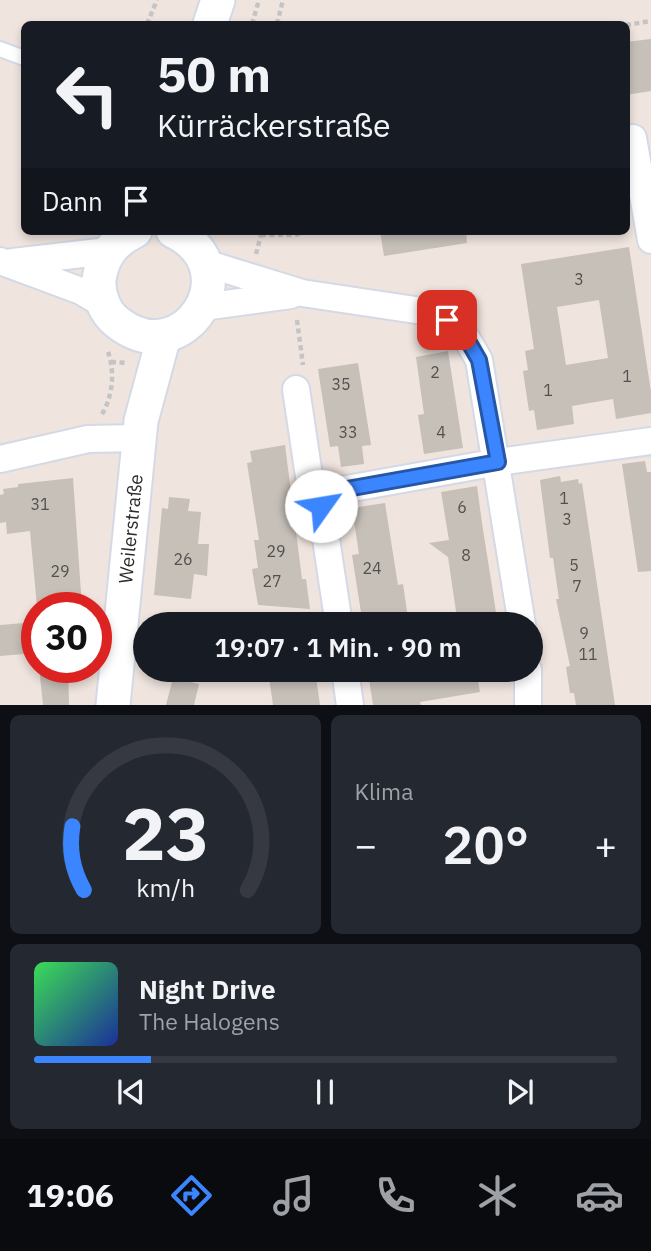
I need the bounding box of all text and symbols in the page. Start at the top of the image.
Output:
text: 50 m [157,42,271,105]
icon: left [42,49,133,140]
text: Kürräckerstraße [157,104,391,146]
icon: arrive [117,182,155,220]
text: Dann [42,184,103,218]
house number: 3 [574,269,584,289]
pin [417,290,477,350]
icon: arrive [428,301,466,339]
house number: 2 [430,362,440,382]
house number: 1 [622,366,632,386]
house number: 35 [331,374,351,394]
house number: 1 [543,380,553,400]
house number: 33 [338,422,358,442]
house number: 4 [436,422,446,442]
position arrow [284,469,358,543]
street label: Weilerstraße [113,473,148,585]
house number: 1 [559,488,569,508]
house number: 31 [30,494,50,514]
house number: 6 [457,497,467,517]
house number: 3 [562,509,572,529]
house number: 29 [266,541,286,561]
house number: 8 [461,545,471,565]
house number: 26 [173,549,193,569]
house number: 5 [569,555,579,575]
house number: 24 [362,558,382,578]
house number: 29 [50,561,70,581]
house number: 27 [262,571,282,591]
house number: 7 [572,576,582,596]
speed limit sign: 30 [21,592,112,683]
house number: 9 [579,623,589,643]
text: 19:07 · 1 Min. · 90 m [214,630,462,664]
house number: 11 [578,644,598,664]
text: Klima [355,776,413,806]
text: 23 [122,786,209,881]
text: 20° [442,811,529,878]
text: − [355,820,377,869]
text: + [594,820,617,869]
text: km/h [136,871,195,904]
text: Night Drive [139,972,276,1006]
text: The Halogens [139,1006,280,1036]
icon: previous [112,1073,150,1111]
icon: pause [306,1073,344,1111]
icon: next [501,1073,539,1111]
icon: directions [167,1171,216,1220]
icon: music [269,1171,318,1220]
icon: phone [371,1171,420,1220]
icon: climate [473,1171,522,1220]
icon: car [575,1171,624,1220]
text: 19:06 [27,1174,114,1216]

